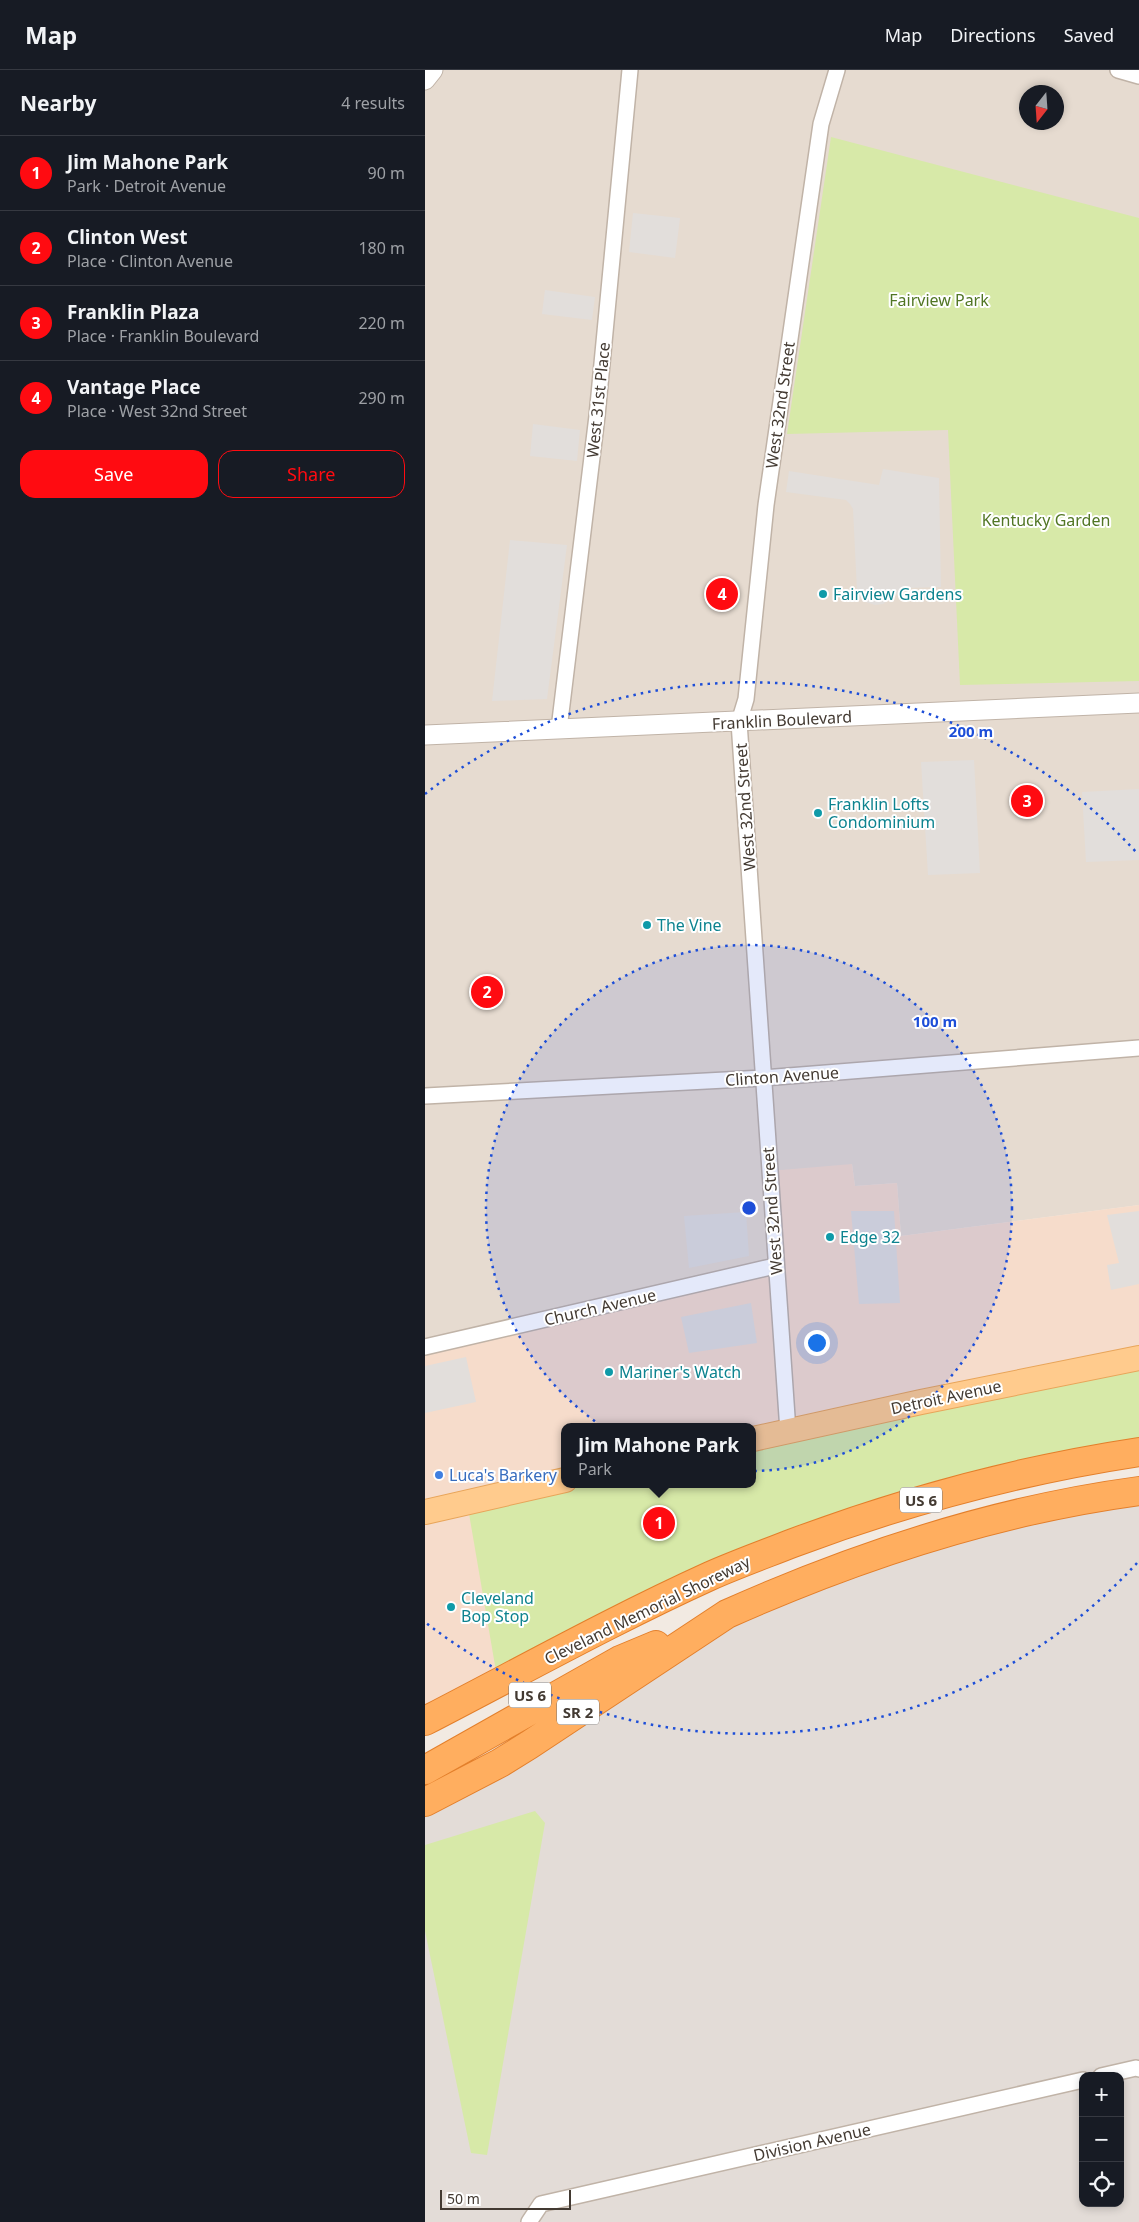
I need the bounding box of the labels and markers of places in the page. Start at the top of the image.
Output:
pin: 4 [706,575,738,613]
place label: Fairview Gardens [833,583,962,605]
marker: Fairview Gardens [817,588,829,600]
pin: 3 [1011,782,1043,820]
place label: Franklin Lofts Condominium [828,793,935,833]
marker: Franklin Lofts Condominium [812,807,824,819]
place label: The Vine [657,914,722,936]
marker: The Vine [641,919,653,931]
pin: 2 [471,973,503,1011]
centre of rings [740,1199,758,1217]
place label: Edge 32 [840,1226,900,1248]
marker: Edge 32 [824,1231,836,1243]
place label: Mariner's Watch [619,1361,741,1383]
marker: Mariner's Watch [603,1366,615,1378]
place label: Luca's Barkery [449,1464,558,1486]
marker: Luca's Barkery [433,1469,445,1481]
pin: 1 [643,1504,675,1542]
place label: Cleveland Bop Stop [461,1587,534,1627]
marker: Cleveland Bop Stop [445,1601,457,1613]

